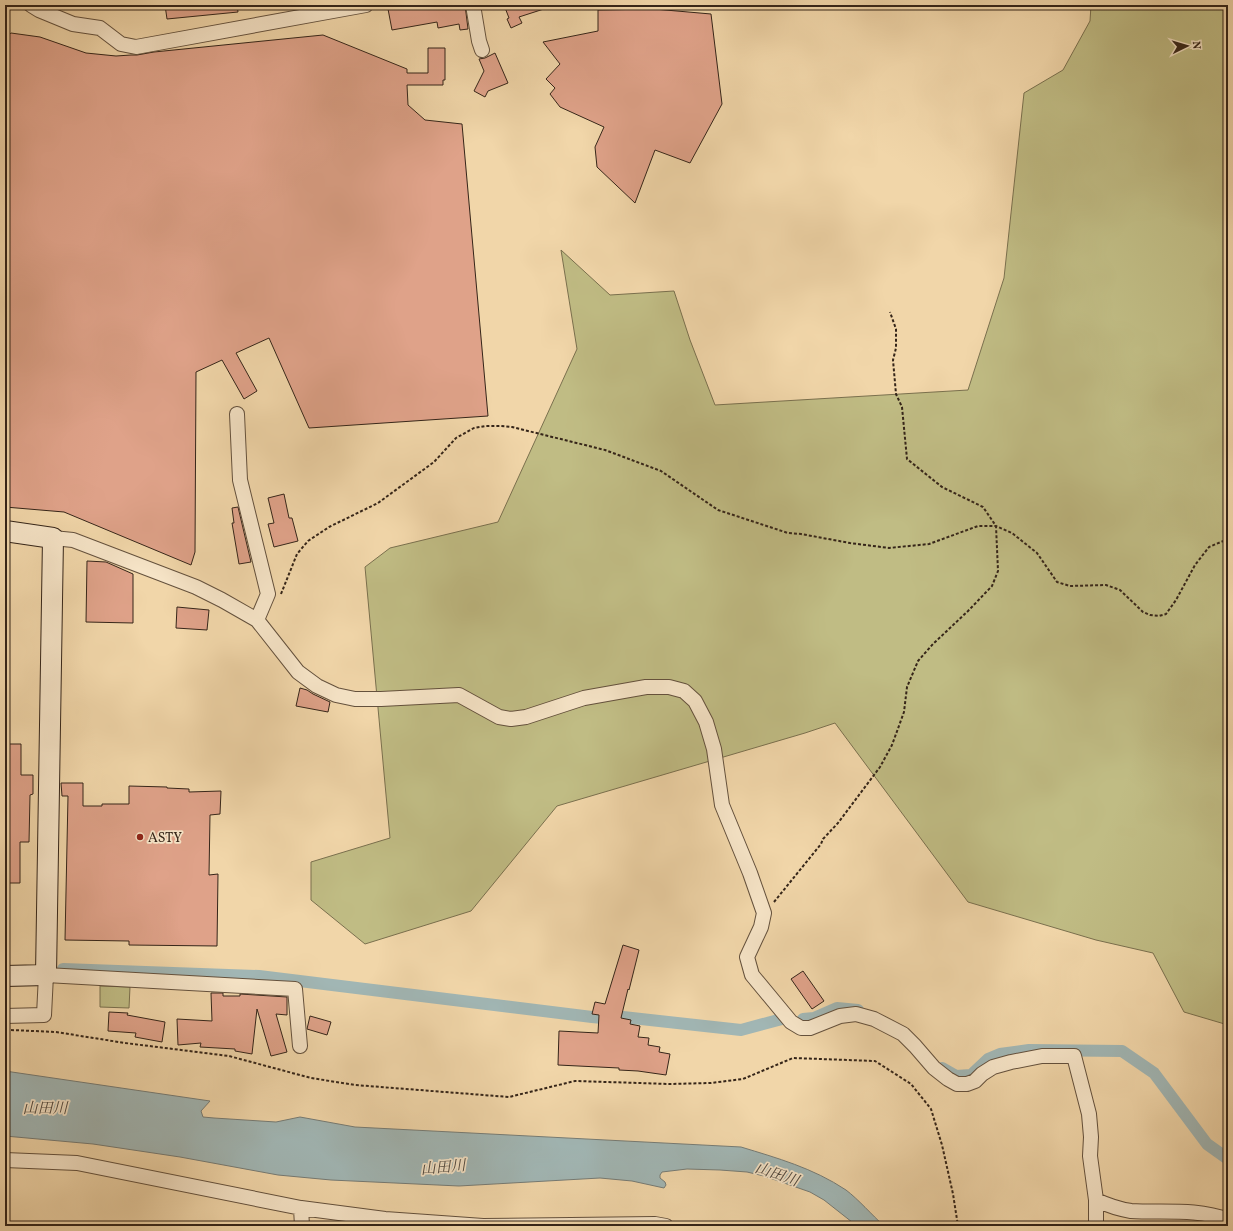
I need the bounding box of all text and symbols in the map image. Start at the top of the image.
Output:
north arrow [1167,26,1207,66]
text: N [1188,41,1203,50]
place label: ASTY [148,829,182,848]
marker: ASTY [135,832,145,842]
water label: 山田川 [22,1099,69,1120]
water label: 山田川 [420,1156,468,1181]
water label: 山田川 [752,1158,803,1193]

